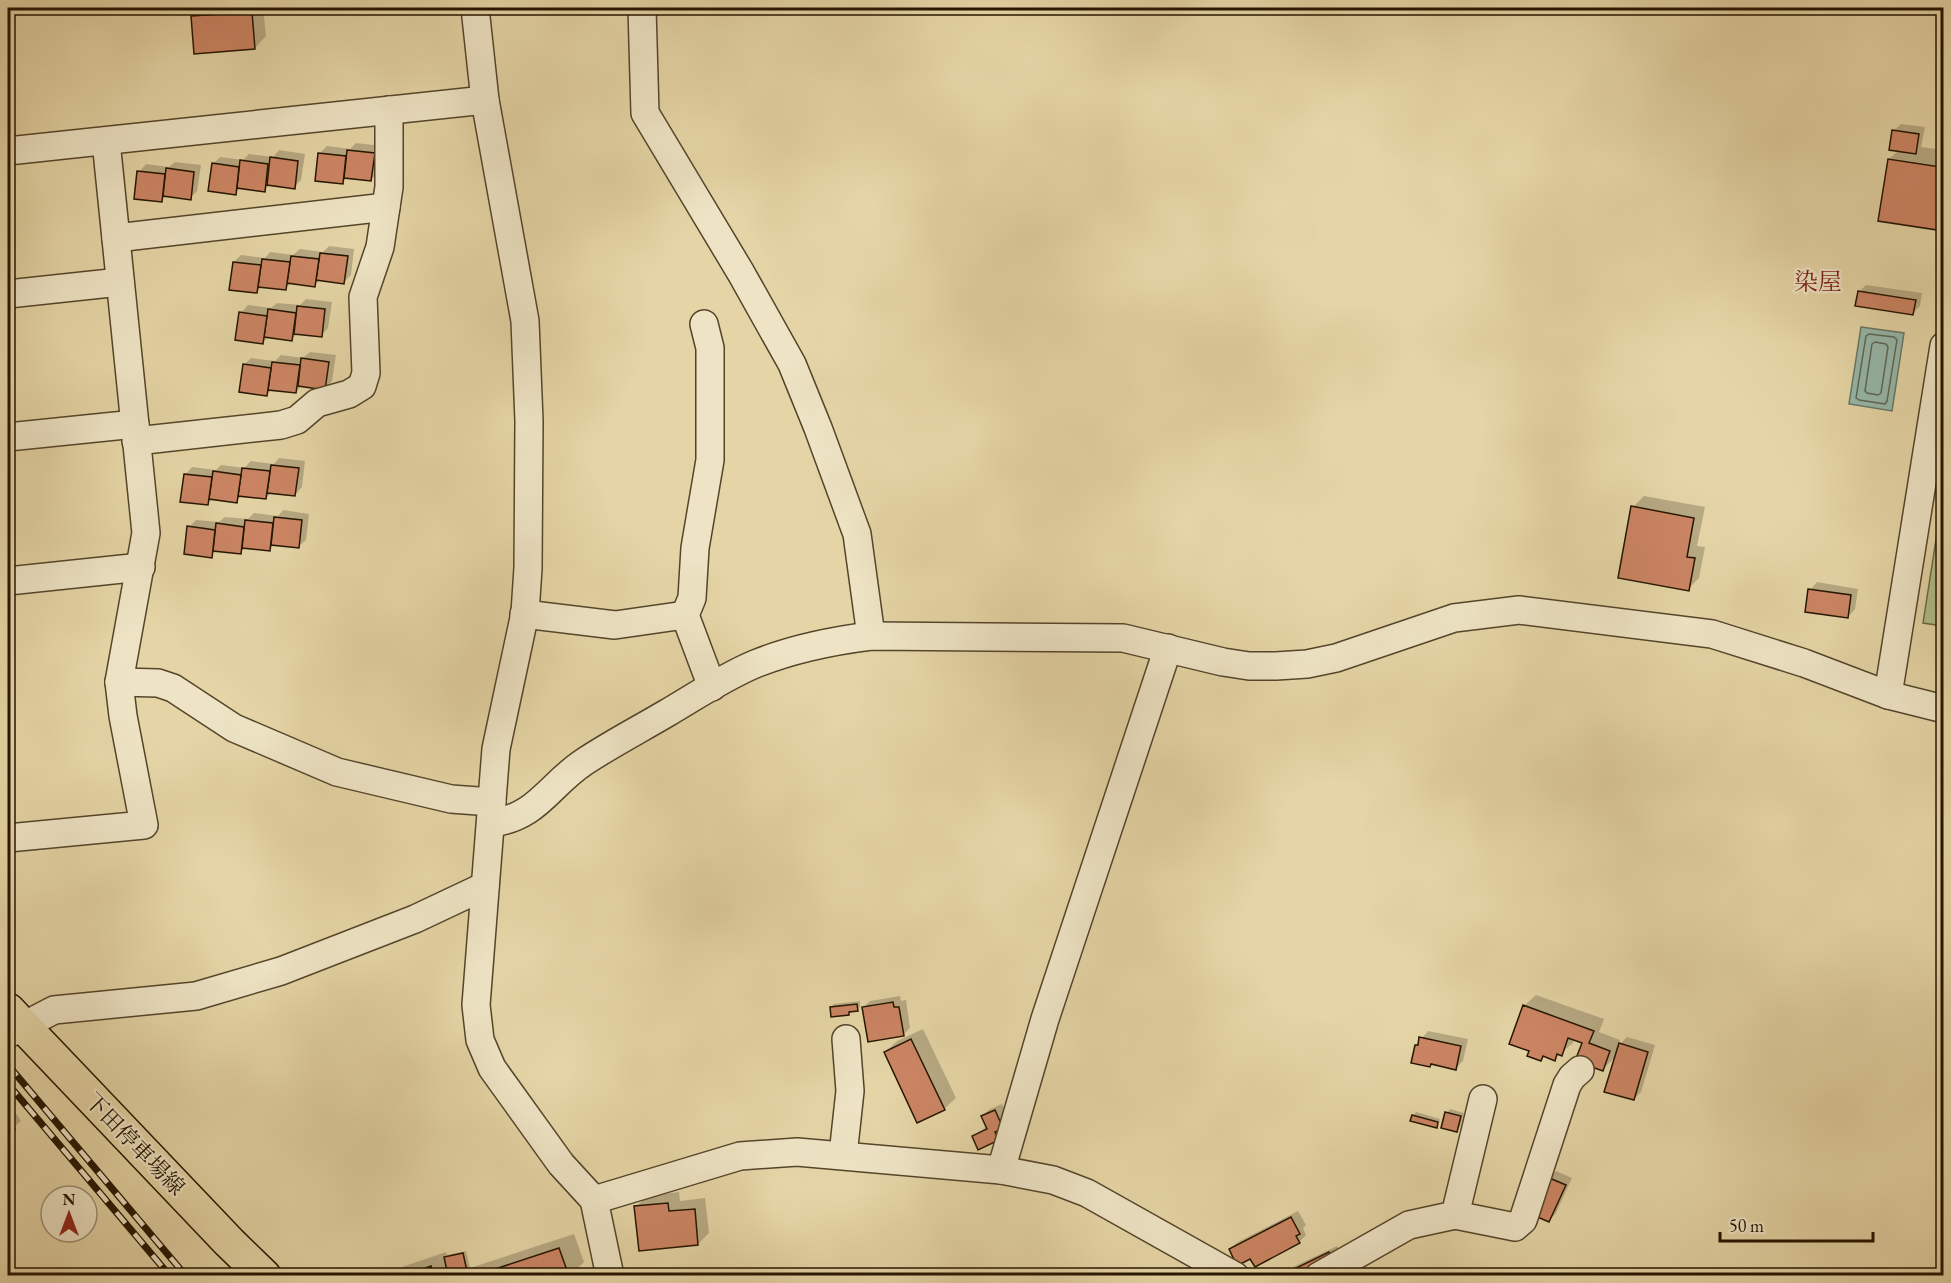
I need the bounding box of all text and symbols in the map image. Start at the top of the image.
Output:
district label: 染屋 [1794,266,1842,297]
street label: 下田停車場線 [79,1086,191,1202]
north arrow [39,1184,99,1244]
text: N [63,1189,76,1210]
scale bar [1720,1205,1873,1243]
text: 50 m [1729,1214,1764,1237]

